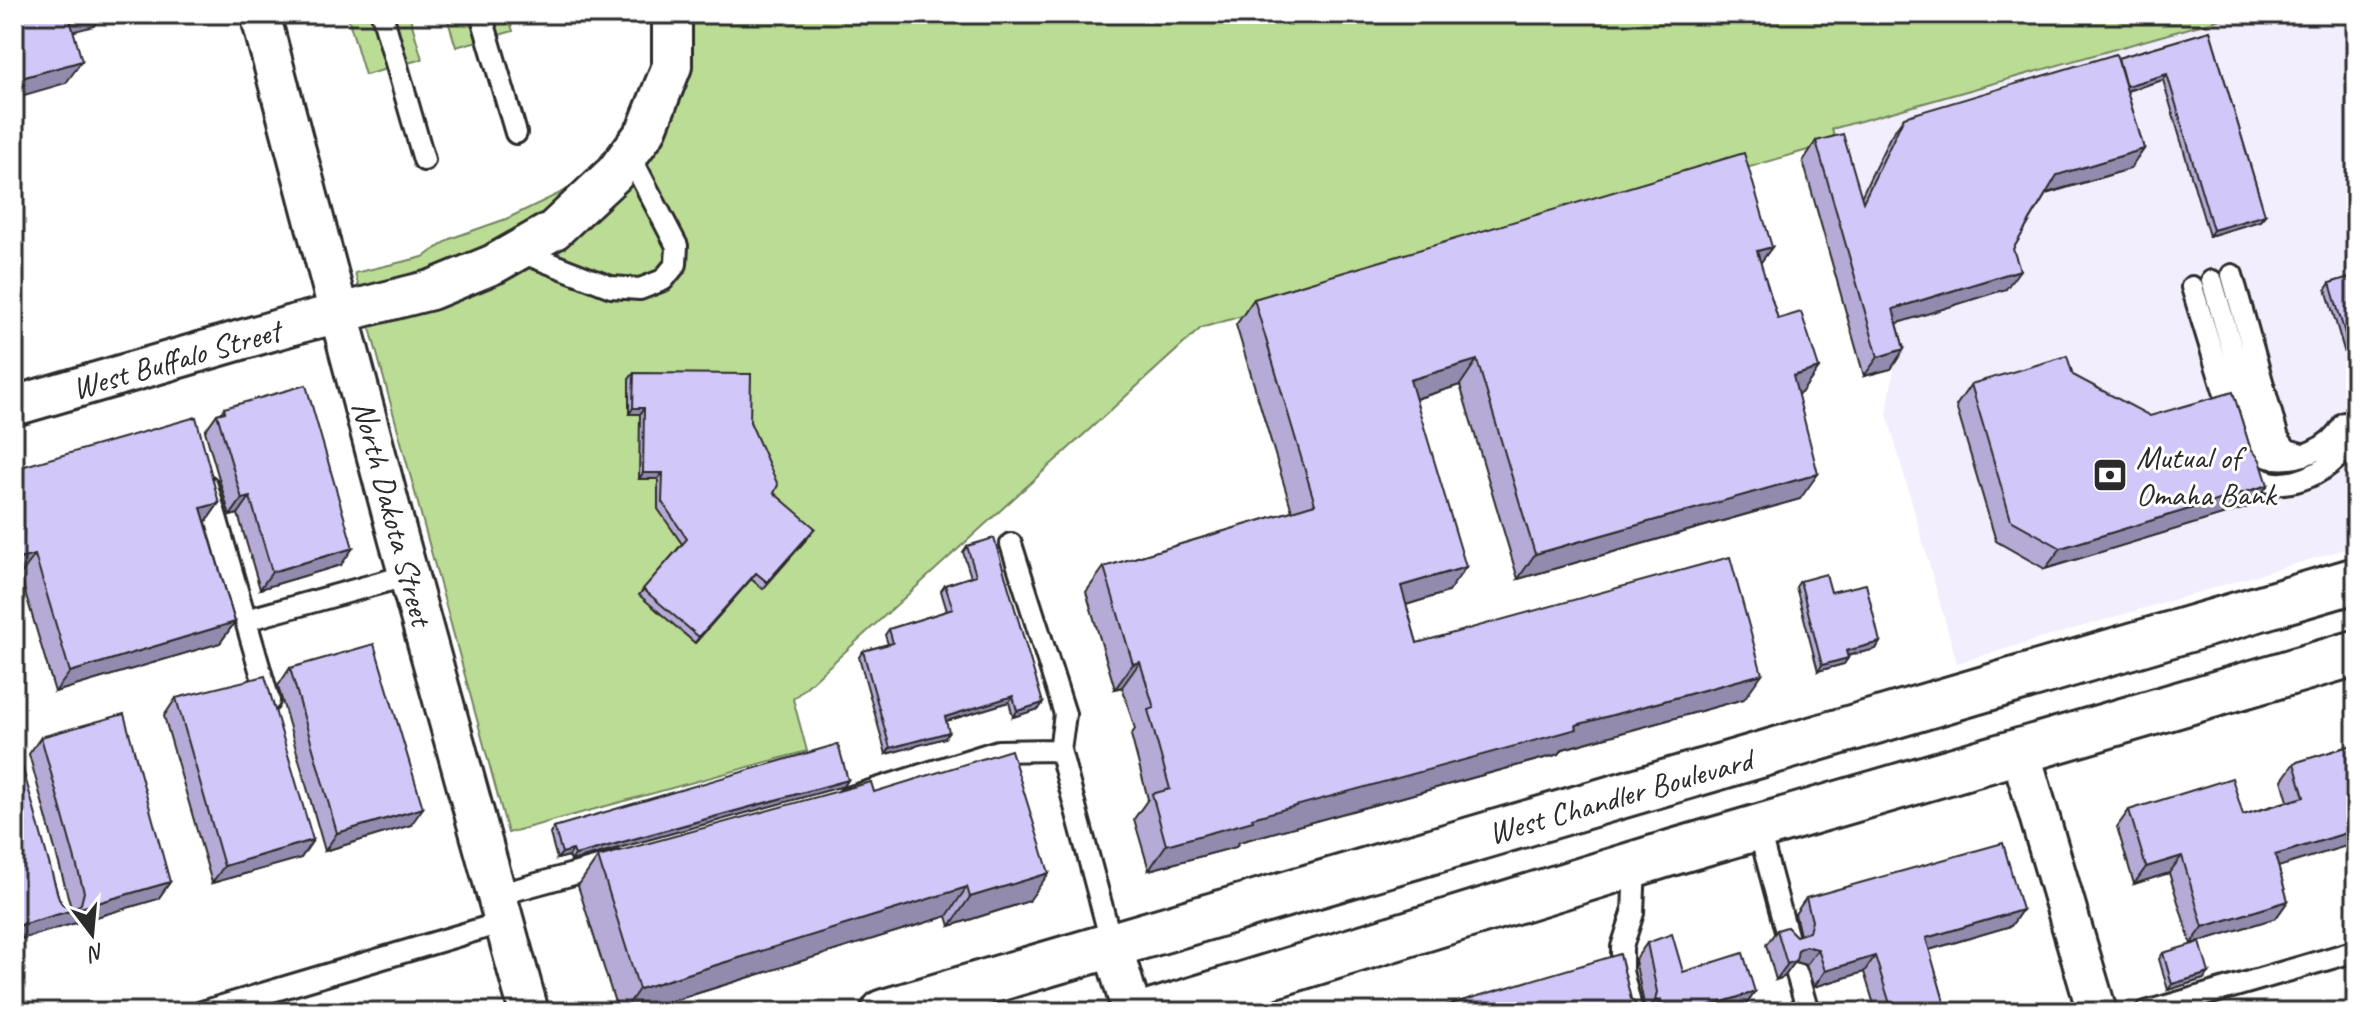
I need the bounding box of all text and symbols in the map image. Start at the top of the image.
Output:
street label: West Buffalo Street [67,309,289,409]
street label: North Dakota Street [343,396,443,633]
place label: Mutual of Omaha Bank [2136,437,2278,515]
bank icon: Mutual of Omaha Bank [2091,456,2129,494]
street label: West Chandler Boulevard [1484,738,1762,854]
north arrow [52,894,132,974]
text: N [84,937,108,969]

